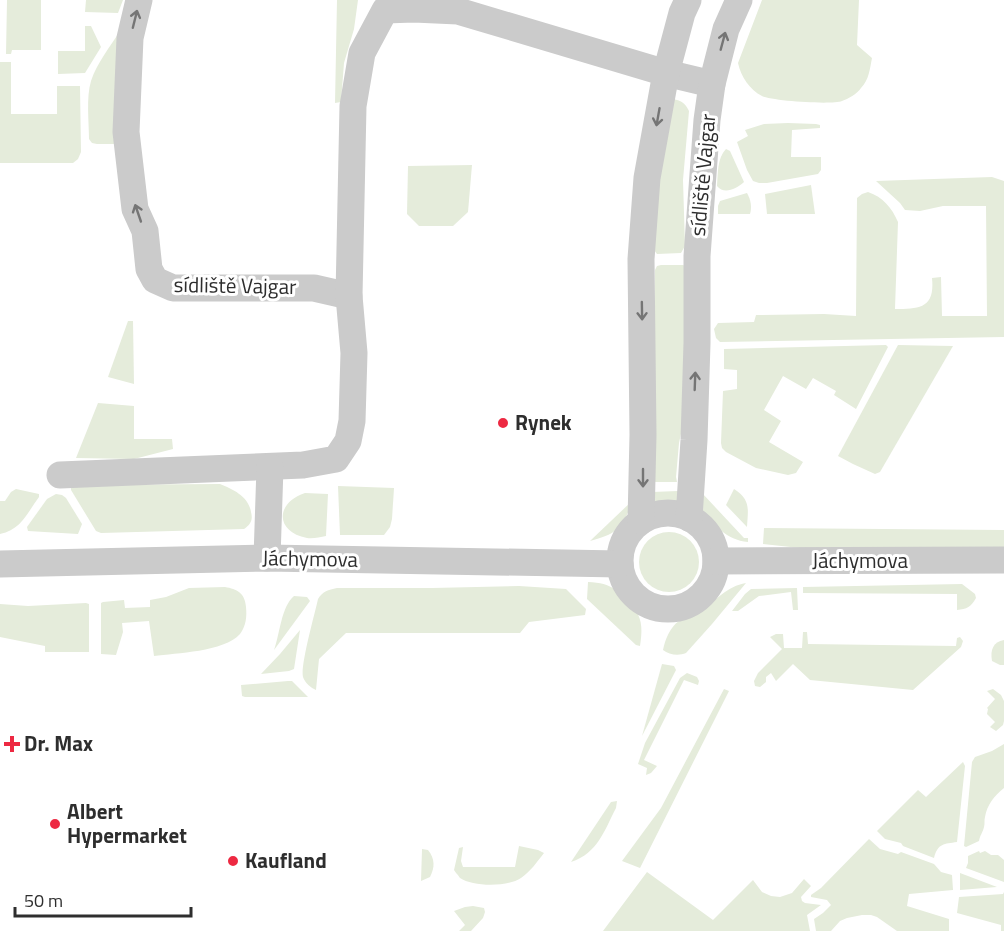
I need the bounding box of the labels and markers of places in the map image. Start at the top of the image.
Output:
place label: Rynek [515,406,572,438]
marker: Rynek [496,416,510,430]
place label: Dr. Max [24,727,93,759]
marker: Dr. Max [5,737,19,751]
place label: Albert Hypermarket [67,795,187,851]
marker: Albert Hypermarket [48,817,62,831]
place label: Kaufland [245,844,327,876]
marker: Kaufland [226,854,240,868]

